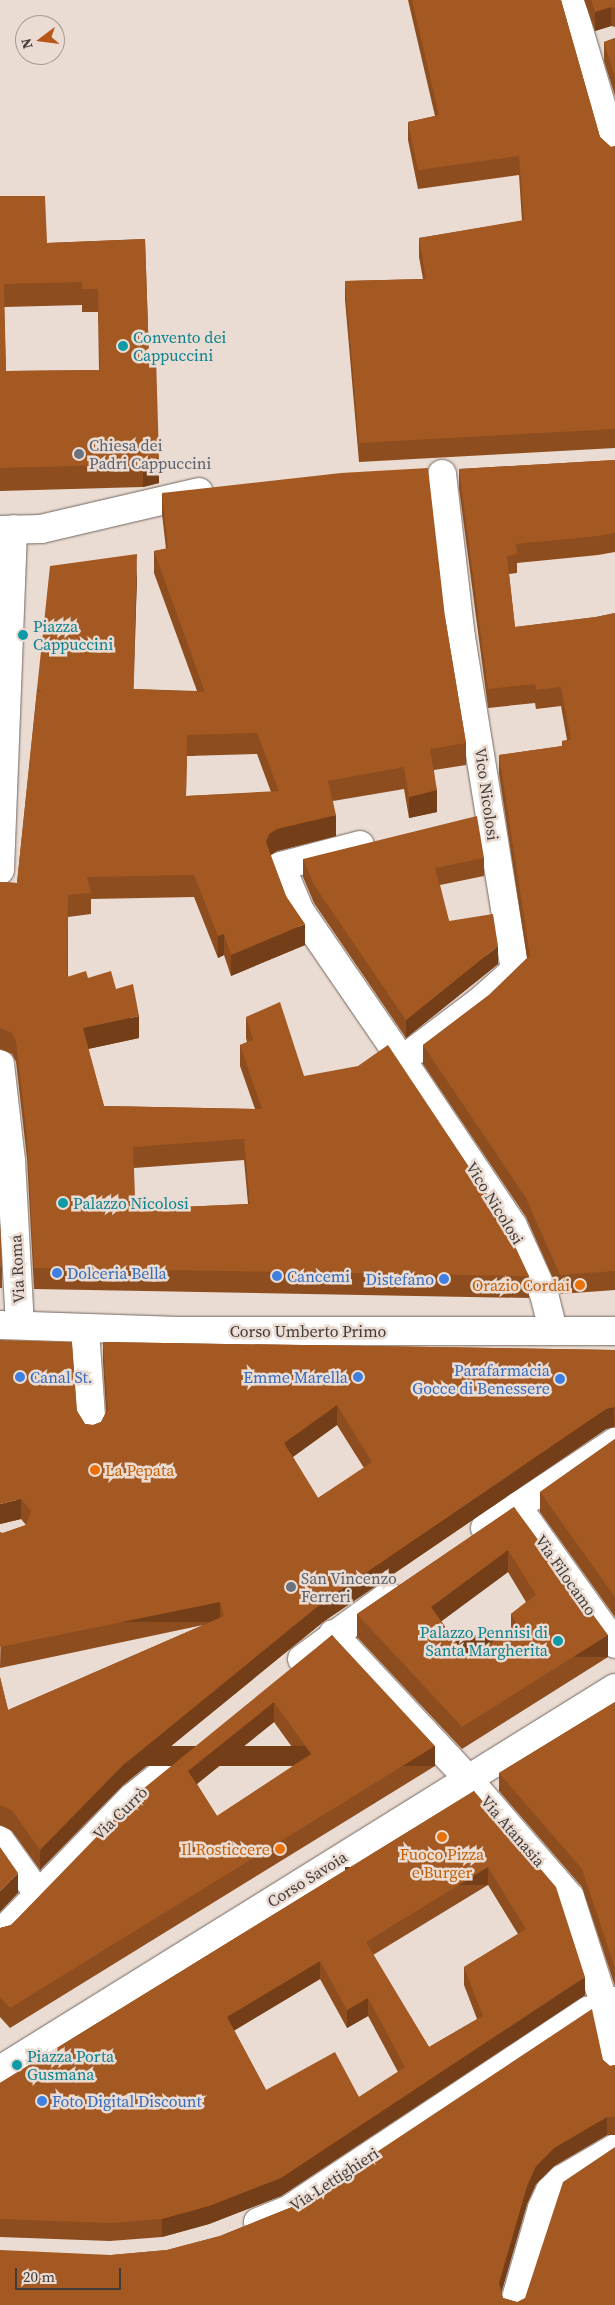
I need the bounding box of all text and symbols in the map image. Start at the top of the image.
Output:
north arrow [15,15,65,65]
text: N [15,36,37,51]
place label: Convento dei Cappuccini [133,327,226,365]
marker: Convento dei Cappuccini [117,340,129,352]
place label: Chiesa dei Padri Cappuccini [89,435,211,473]
marker: Chiesa dei Padri Cappuccini [73,448,85,460]
place label: Piazza Cappuccini [33,616,113,654]
marker: Piazza Cappuccini [17,629,29,641]
street label: Vico Nicolosi [471,746,503,842]
street label: Vico Nicolosi [462,1158,528,1248]
place label: Palazzo Nicolosi [73,1193,189,1213]
marker: Palazzo Nicolosi [57,1197,69,1209]
street label: Via Roma [6,1234,28,1304]
place label: Dolceria Bella [67,1263,167,1283]
place label: Cancemi [287,1266,350,1286]
marker: Dolceria Bella [51,1267,63,1279]
place label: Distefano [366,1269,434,1289]
marker: Cancemi [271,1270,283,1282]
marker: Distefano [438,1273,450,1285]
place label: Orazio Cordai [472,1275,570,1295]
marker: Orazio Cordai [574,1279,586,1291]
street label: Corso Umberto Primo [230,1321,386,1341]
place label: Parafarmacia Gocce di Benessere [412,1360,550,1398]
place label: Canal St. [30,1367,93,1387]
place label: Emme Marella [243,1367,348,1387]
marker: Canal St. [14,1371,26,1383]
marker: Emme Marella [352,1371,364,1383]
marker: Parafarmacia Gocce di Benessere [554,1373,566,1385]
place label: La Pepata [105,1460,174,1480]
marker: La Pepata [89,1464,101,1476]
street label: Via Filocamo [531,1531,601,1619]
place label: San Vincenzo Ferreri [301,1568,397,1606]
marker: San Vincenzo Ferreri [285,1581,297,1593]
place label: Palazzo Pennisi di Santa Margherita [420,1622,548,1660]
marker: Palazzo Pennisi di Santa Margherita [552,1635,564,1647]
street label: Via Currò [89,1782,151,1844]
street label: Via Atanasia [477,1791,549,1871]
marker: Fuoco Pizza e Burger [436,1831,448,1843]
place label: Il Rosticcere [181,1839,270,1859]
marker: Il Rosticcere [274,1843,286,1855]
place label: Fuoco Pizza e Burger [400,1844,484,1882]
street label: Corso Savoia [264,1847,350,1911]
place label: Piazza Porta Gusmana [27,2046,114,2084]
marker: Piazza Porta Gusmana [11,2059,23,2071]
place label: Foto Digital Discount [52,2091,202,2111]
marker: Foto Digital Discount [36,2095,48,2107]
street label: Via Lettighieri [286,2143,382,2215]
scale bar [18,2258,124,2290]
text: 20 m [23,2266,55,2287]

